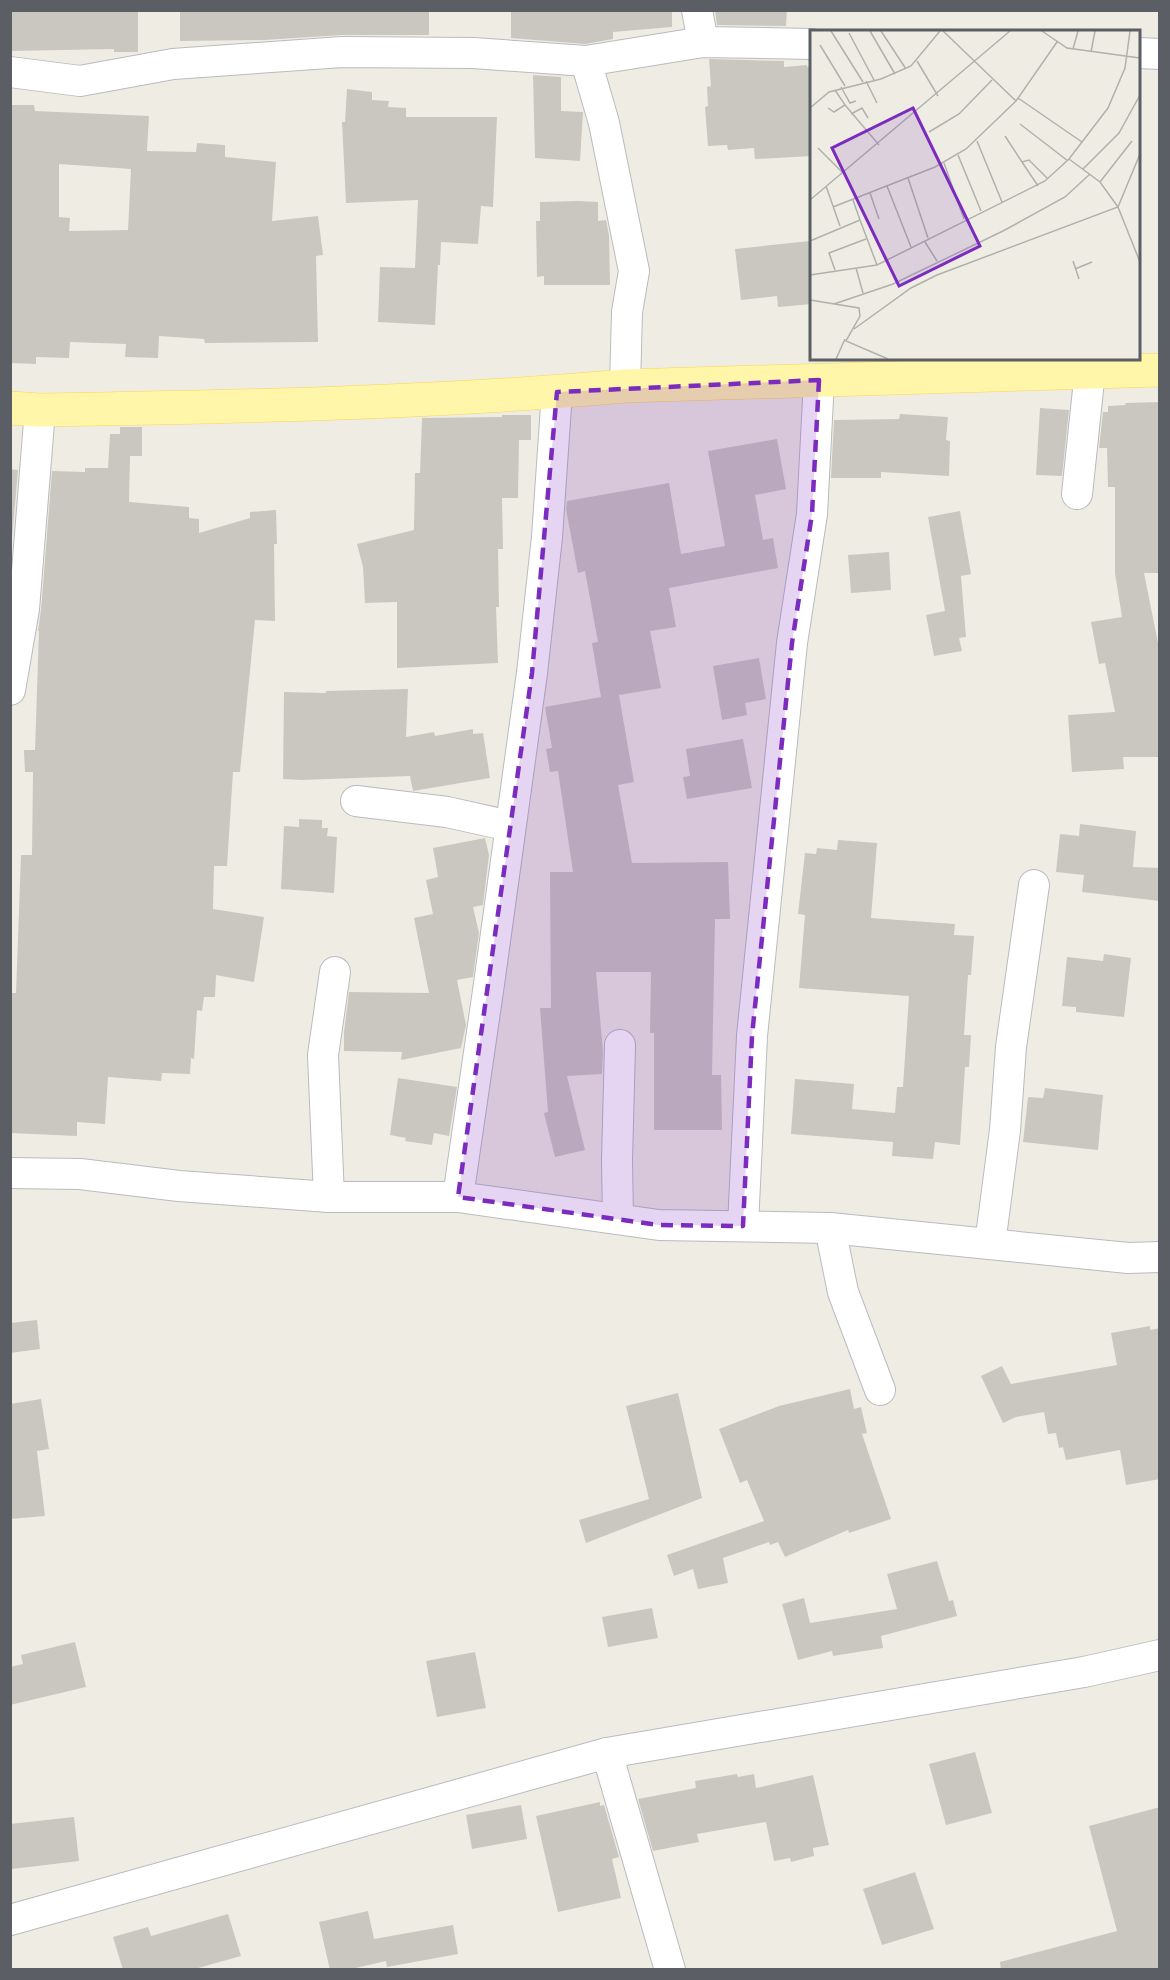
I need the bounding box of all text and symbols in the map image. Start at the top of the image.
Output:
inset map [810,30,1140,360]

